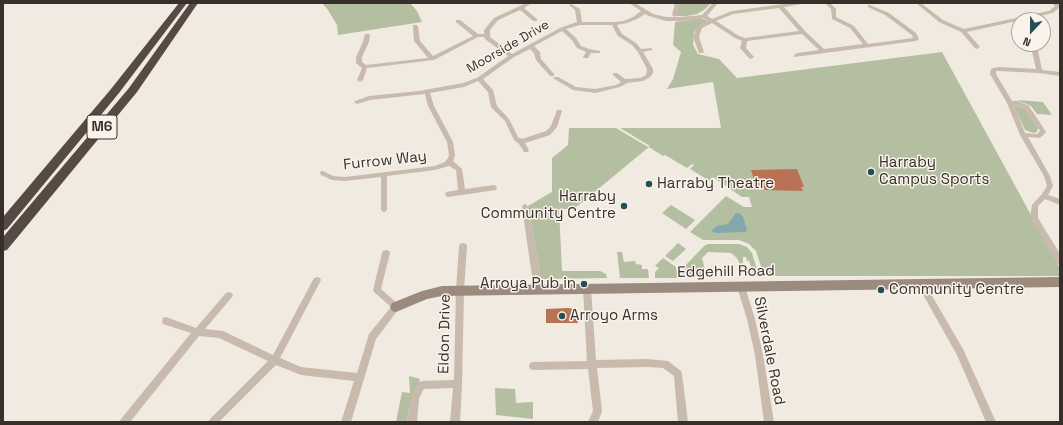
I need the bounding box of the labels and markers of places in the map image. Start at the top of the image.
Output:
place label: Harraby Campus Sports [879,154,989,189]
marker: Harraby Campus Sports [866,167,876,177]
place label: Harraby Theatre [657,175,774,193]
marker: Harraby Theatre [644,179,654,189]
place label: Harraby Community Centre [481,188,616,223]
marker: Harraby Community Centre [619,201,629,211]
place label: Arroya Pub in [480,275,576,293]
marker: Arroya Pub in [579,279,589,289]
place label: Community Centre [889,281,1024,299]
marker: Community Centre [876,285,886,295]
place label: Arroyo Arms [570,307,658,325]
marker: Arroyo Arms [557,311,567,321]

